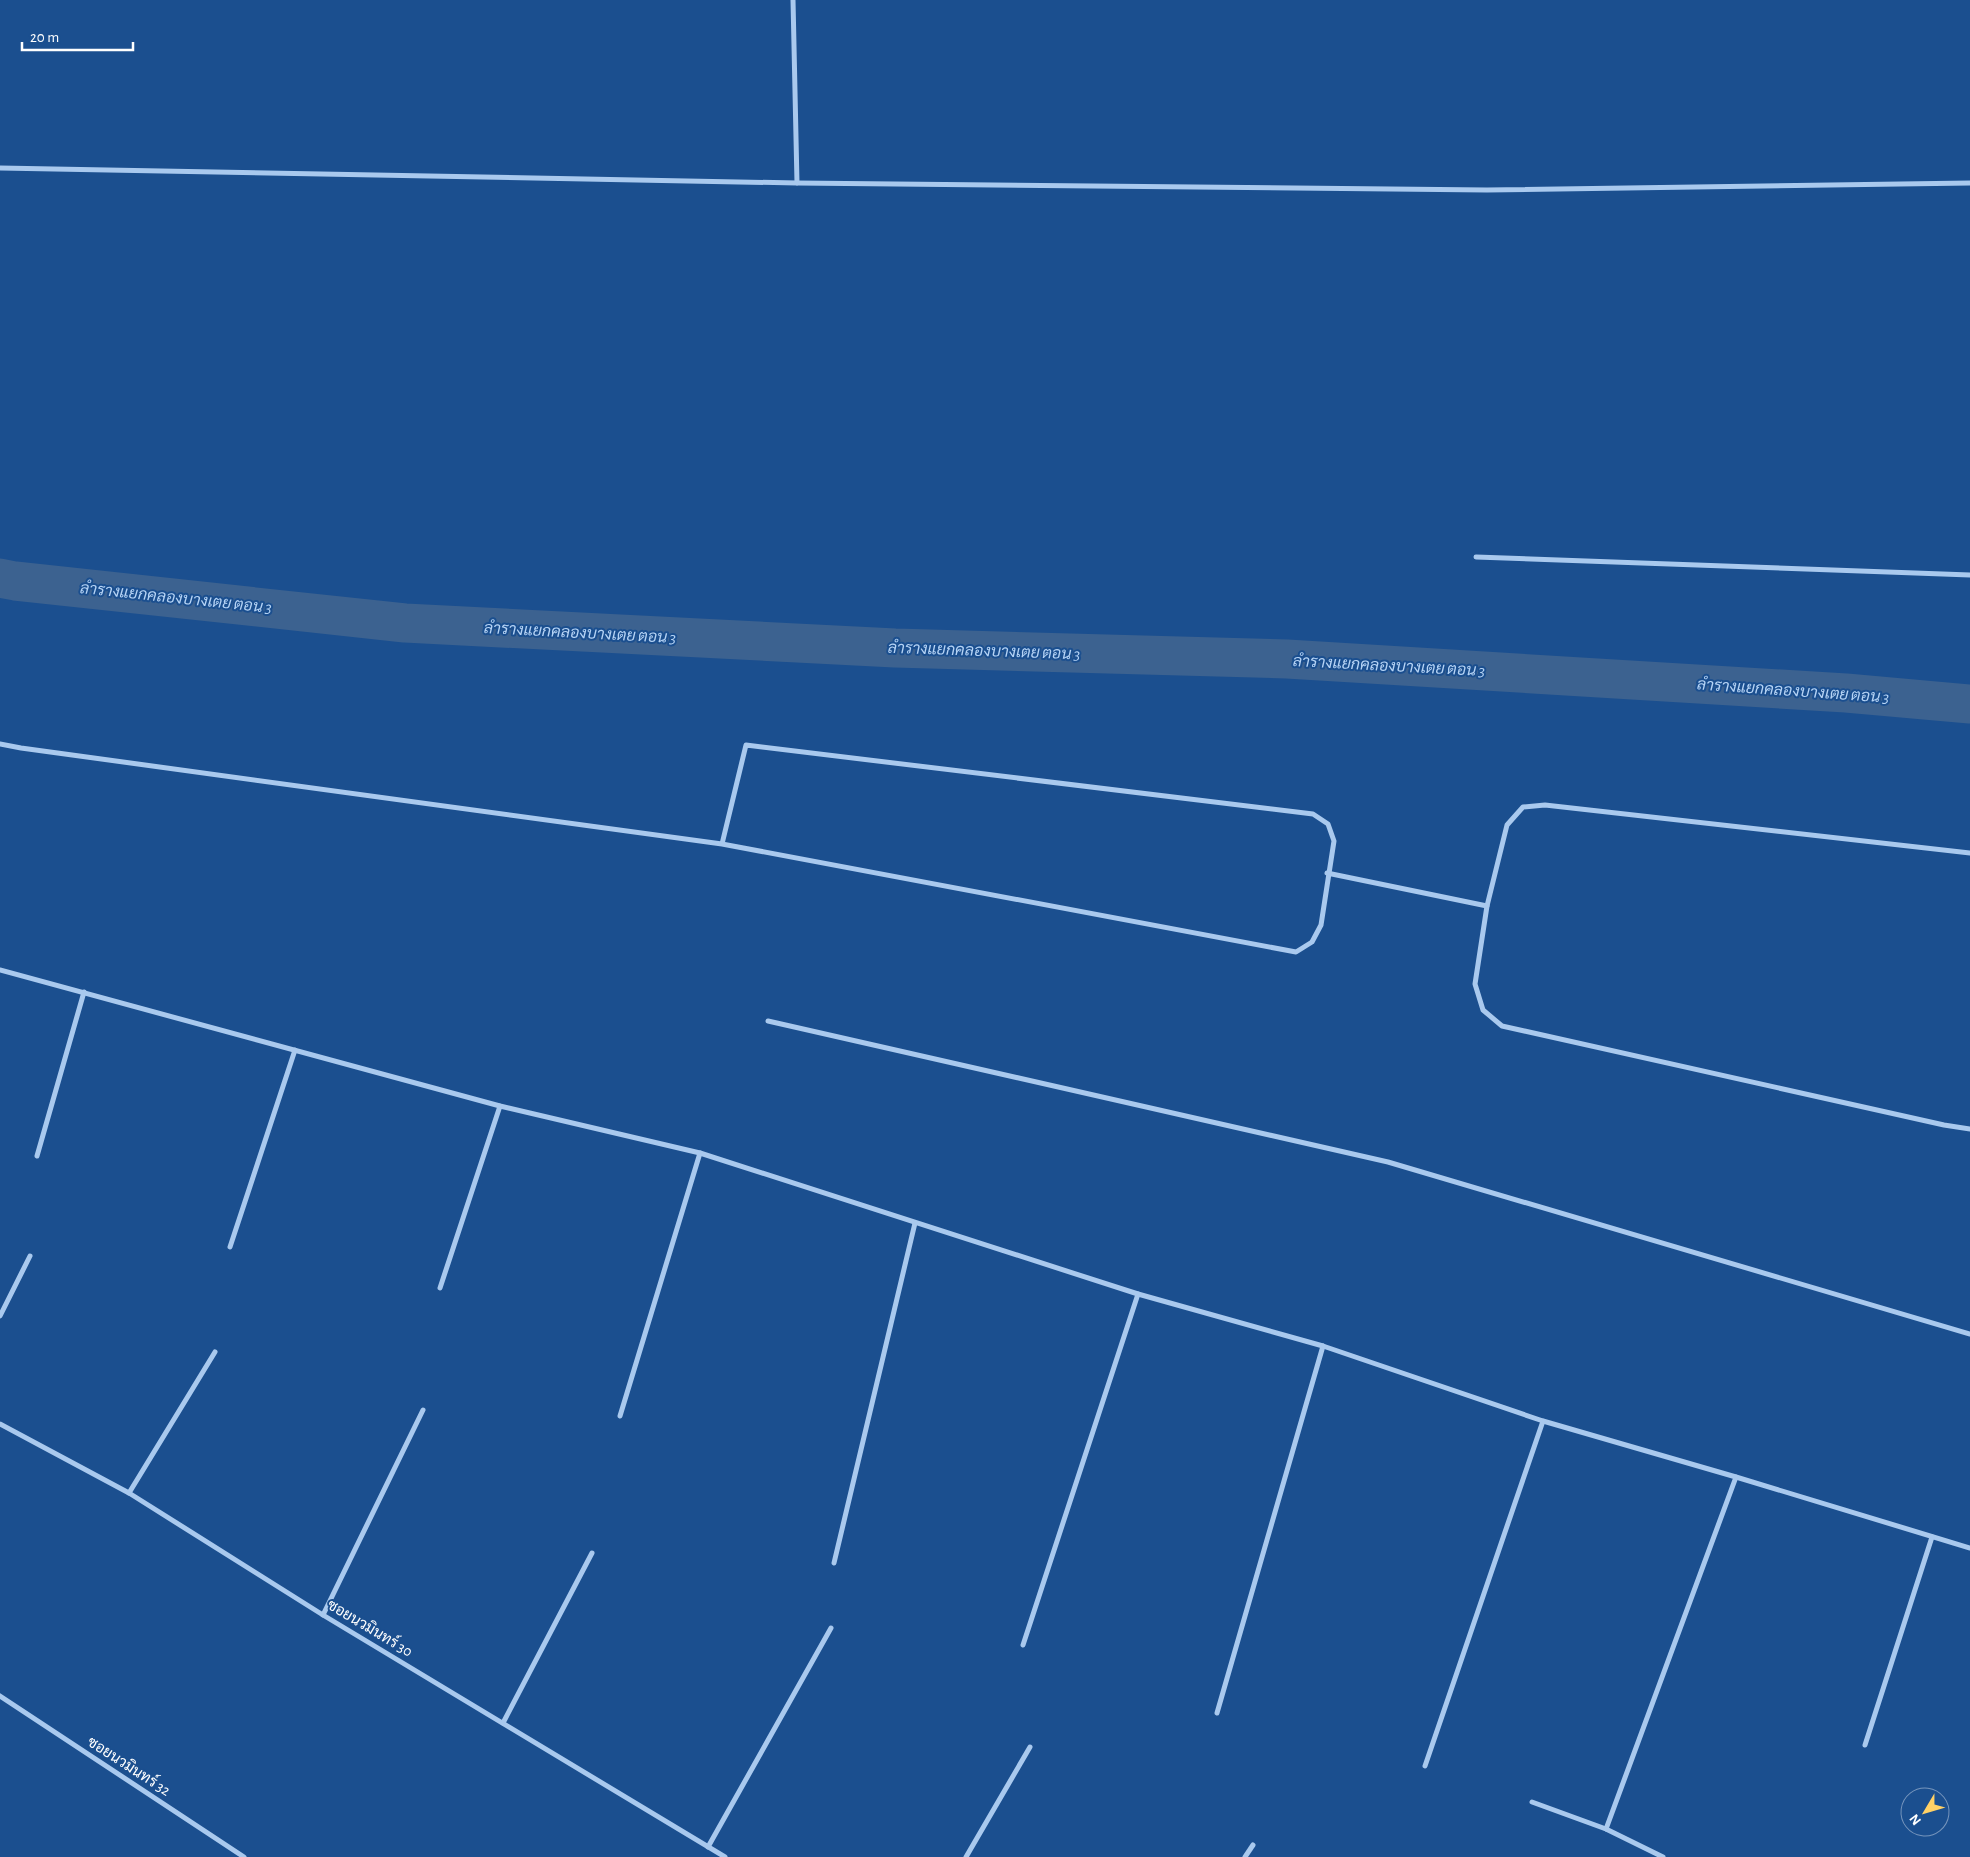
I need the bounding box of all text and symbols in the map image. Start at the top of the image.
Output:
scale bar [22,20,134,52]
text: 20 m [30,30,59,45]
water label: ลำรางแยกคลองบางเตย ตอน 3 [79,578,273,616]
water label: ลำรางแยกคลองบางเตย ตอน 3 [483,618,677,646]
water label: ลำรางแยกคลองบางเตย ตอน 3 [887,638,1081,662]
water label: ลำรางแยกคลองบางเตย ตอน 3 [1292,651,1486,679]
water label: ลำรางแยกคลองบางเตย ตอน 3 [1696,674,1890,706]
street label: ซอยนวมินทร์ 30 [325,1595,416,1660]
street label: ซอยนวมินทร์ 32 [85,1732,175,1799]
north arrow [1900,1787,1950,1837]
text: N [1907,1811,1924,1828]

